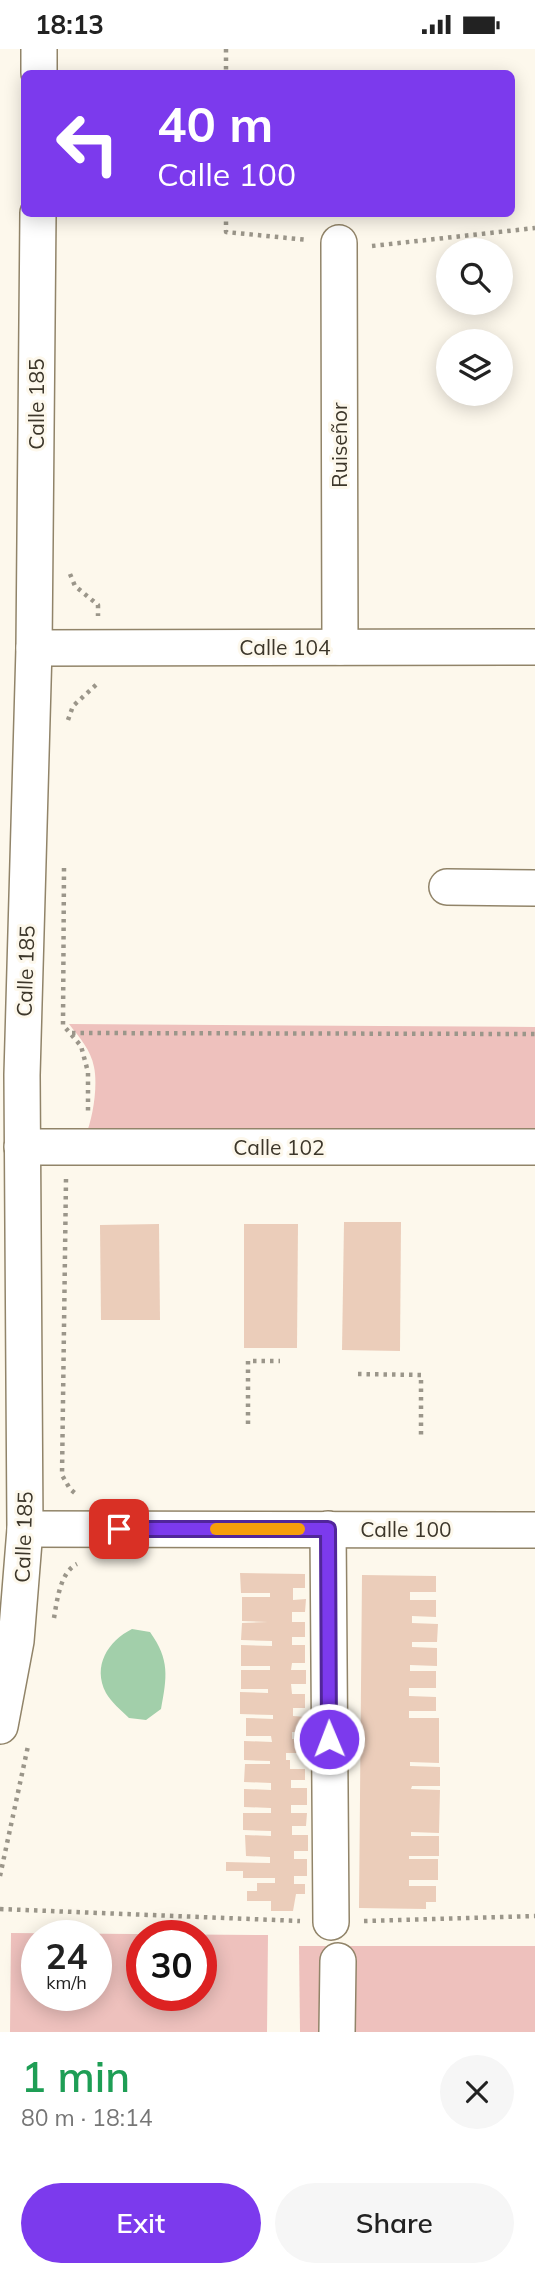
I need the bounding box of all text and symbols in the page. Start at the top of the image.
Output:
text: 18:13 [35,8,104,41]
text: 40 m [157,93,273,154]
icon: left [42,98,133,189]
text: Calle 100 [157,154,296,194]
map controls [436,238,513,406]
button: search [436,238,513,315]
button: layers [436,329,513,406]
street label: Calle 185 [23,358,49,450]
street label: Ruiseñor [326,402,352,488]
street label: Calle 104 [239,634,331,660]
street label: Calle 185 [10,925,40,1017]
street label: Calle 102 [233,1134,325,1160]
street label: Calle 185 [8,1491,38,1583]
pin [89,1499,149,1559]
icon: arrive [100,1510,138,1548]
street label: Calle 100 [360,1516,452,1542]
position arrow [292,1702,366,1776]
speed limit sign: 30 [126,1920,217,2011]
text: 24 [45,1934,88,1978]
text: km/h [46,1971,87,1994]
text: 1 min [21,2050,130,2103]
button: close [440,2055,514,2129]
text: 80 m · 18:14 [21,2103,153,2132]
button: Exit [21,2183,261,2263]
button: Share [275,2183,514,2263]

